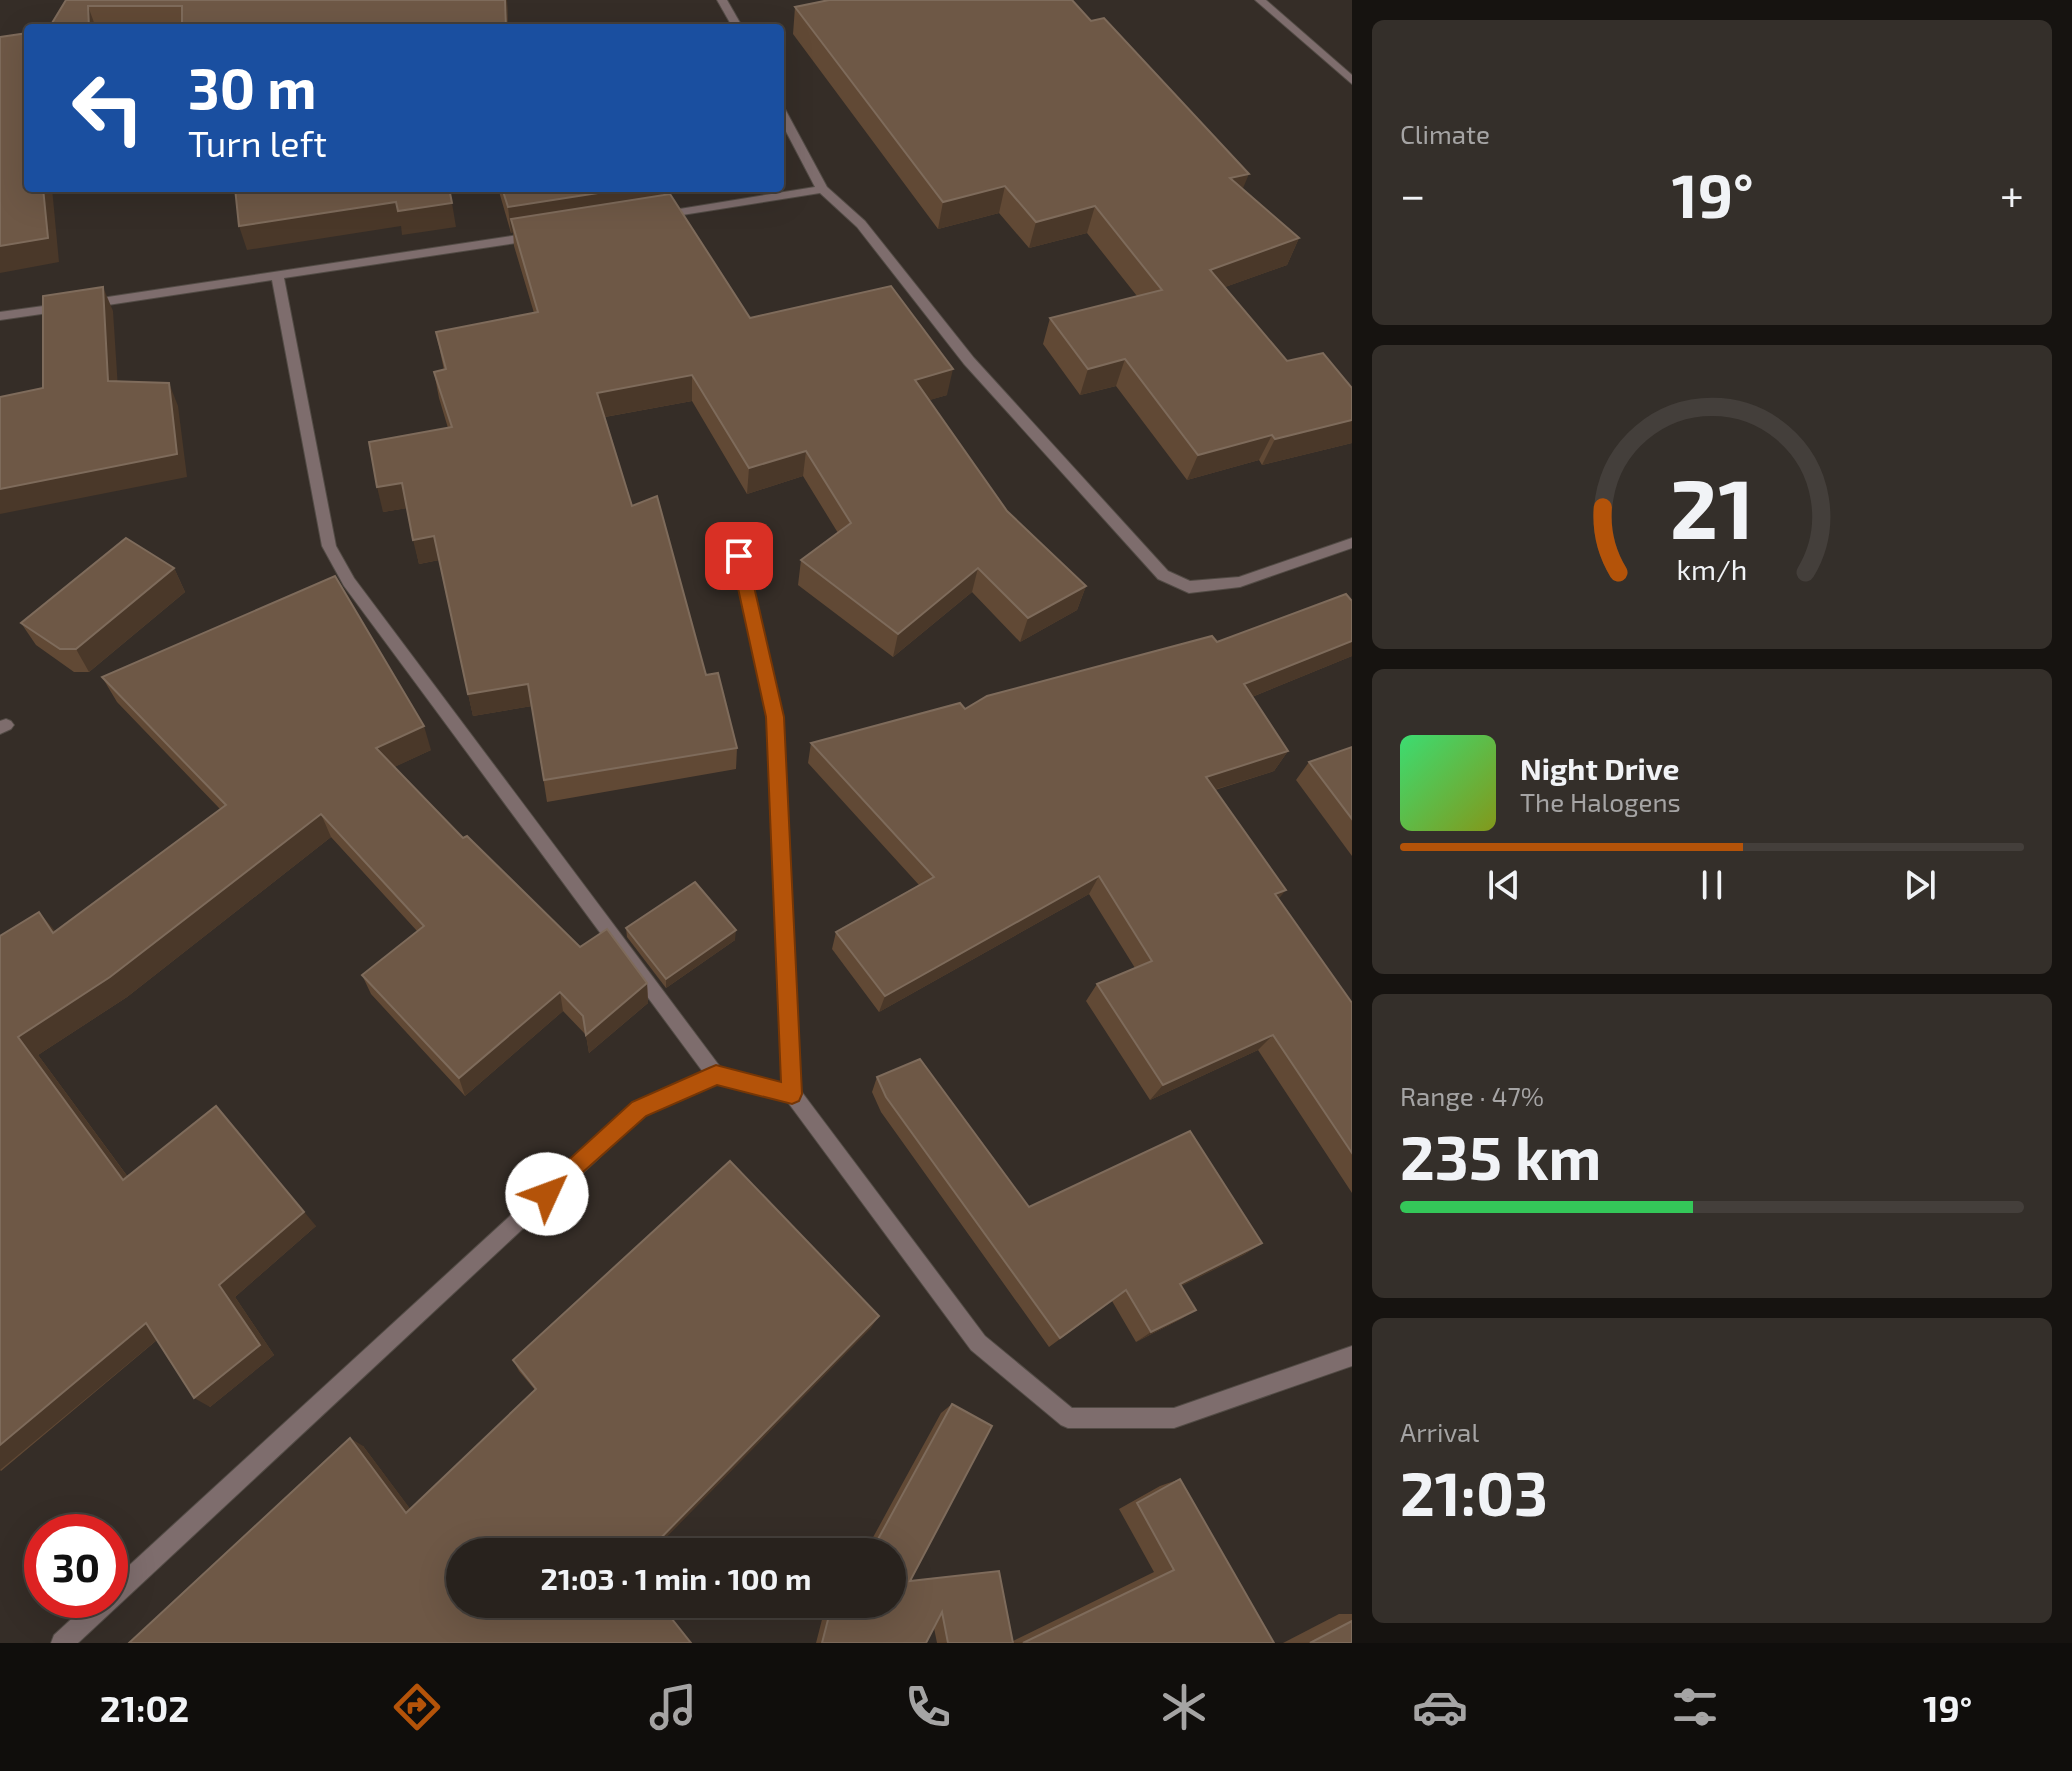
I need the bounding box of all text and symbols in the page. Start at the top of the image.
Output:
text: 30 m [188,53,317,120]
icon: left [56,56,160,160]
text: Climate [1400,118,1490,149]
text: Turn left [188,121,327,164]
text: 19° [1672,158,1754,230]
text: − [1400,167,1426,220]
text: + [2000,167,2024,220]
text: 21 [1670,455,1754,555]
pin [705,522,773,590]
icon: arrive [717,534,761,578]
text: km/h [1677,551,1747,586]
text: Night Drive [1520,750,1679,786]
text: The Halogens [1520,786,1681,817]
icon: previous [1482,863,1526,907]
icon: pause [1690,863,1734,907]
icon: next [1898,863,1942,907]
text: Range · 47% [1400,1080,1544,1111]
text: 235 km [1400,1120,1601,1192]
position arrow [505,1152,589,1236]
text: Arrival [1400,1416,1479,1447]
text: 21:03 [1400,1456,1548,1528]
speed limit sign: 30 [24,1514,128,1618]
text: 21:03 · 1 min · 100 m [541,1560,811,1596]
icon: directions [389,1679,445,1735]
icon: music [645,1679,701,1735]
icon: phone [900,1679,956,1735]
icon: climate [1156,1679,1212,1735]
icon: car [1412,1679,1468,1735]
icon: filters [1667,1679,1723,1735]
text: 21:02 [100,1686,189,1729]
text: 19° [1923,1686,1972,1729]

